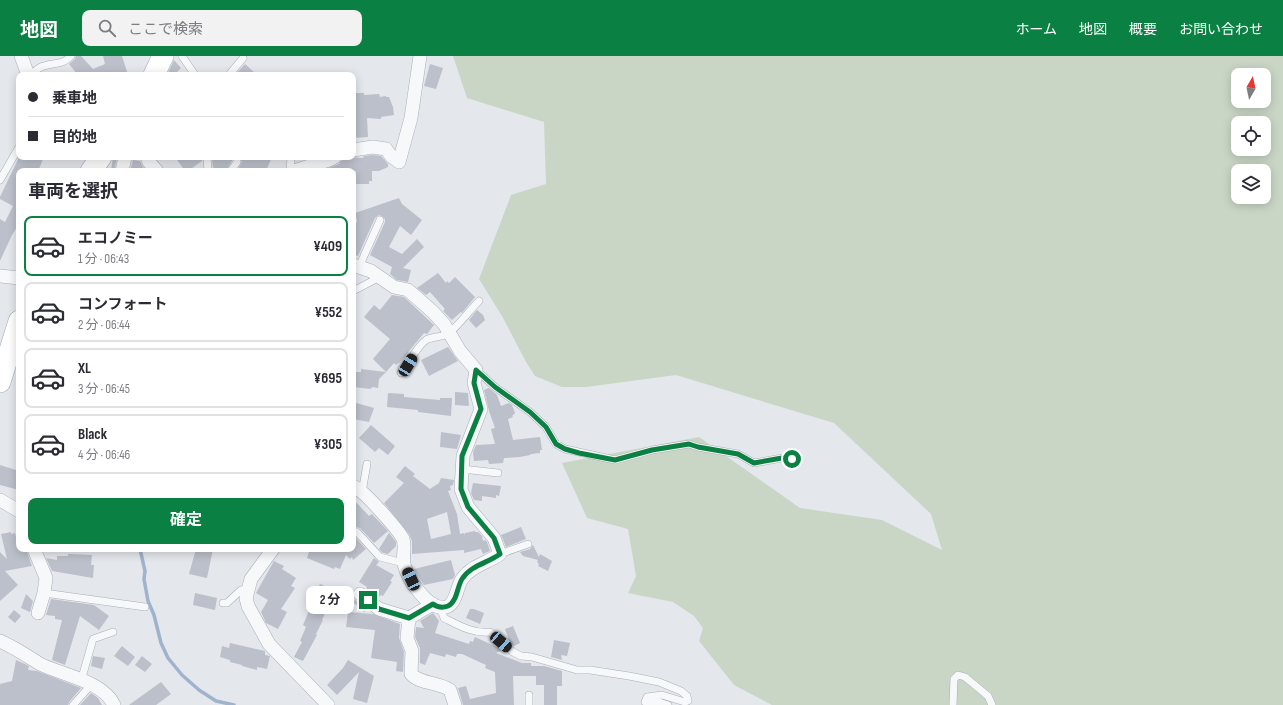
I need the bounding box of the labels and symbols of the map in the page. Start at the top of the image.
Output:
north arrow [1231,68,1271,108]
car [397,352,419,378]
route start [783,450,801,468]
car [400,566,422,592]
callout: 2 分 [306,586,354,614]
route end [359,591,377,609]
car [488,630,514,654]

